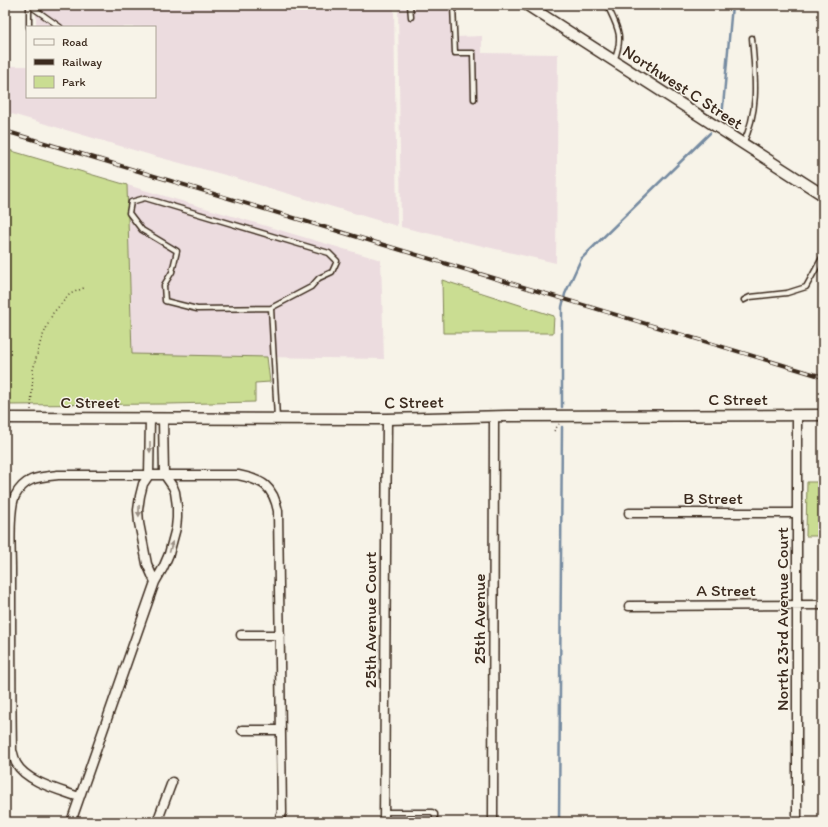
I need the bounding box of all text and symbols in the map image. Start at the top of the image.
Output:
legend [26,26,156,98]
text: Road [62,35,88,49]
street label: Northwest C Street [619,41,747,133]
text: Railway [62,55,102,69]
text: Park [62,75,86,89]
street label: C Street [708,389,768,409]
street label: C Street [384,391,444,413]
street label: C Street [60,392,120,412]
one-way arrow [147,441,153,454]
street label: B Street [683,488,743,508]
one-way arrow [136,505,142,518]
street label: North 23rd Avenue Court [772,526,792,711]
one-way arrow [168,540,174,552]
street label: 25th Avenue Court [360,551,380,688]
street label: 25th Avenue [469,574,489,664]
street label: A Street [696,580,756,600]

